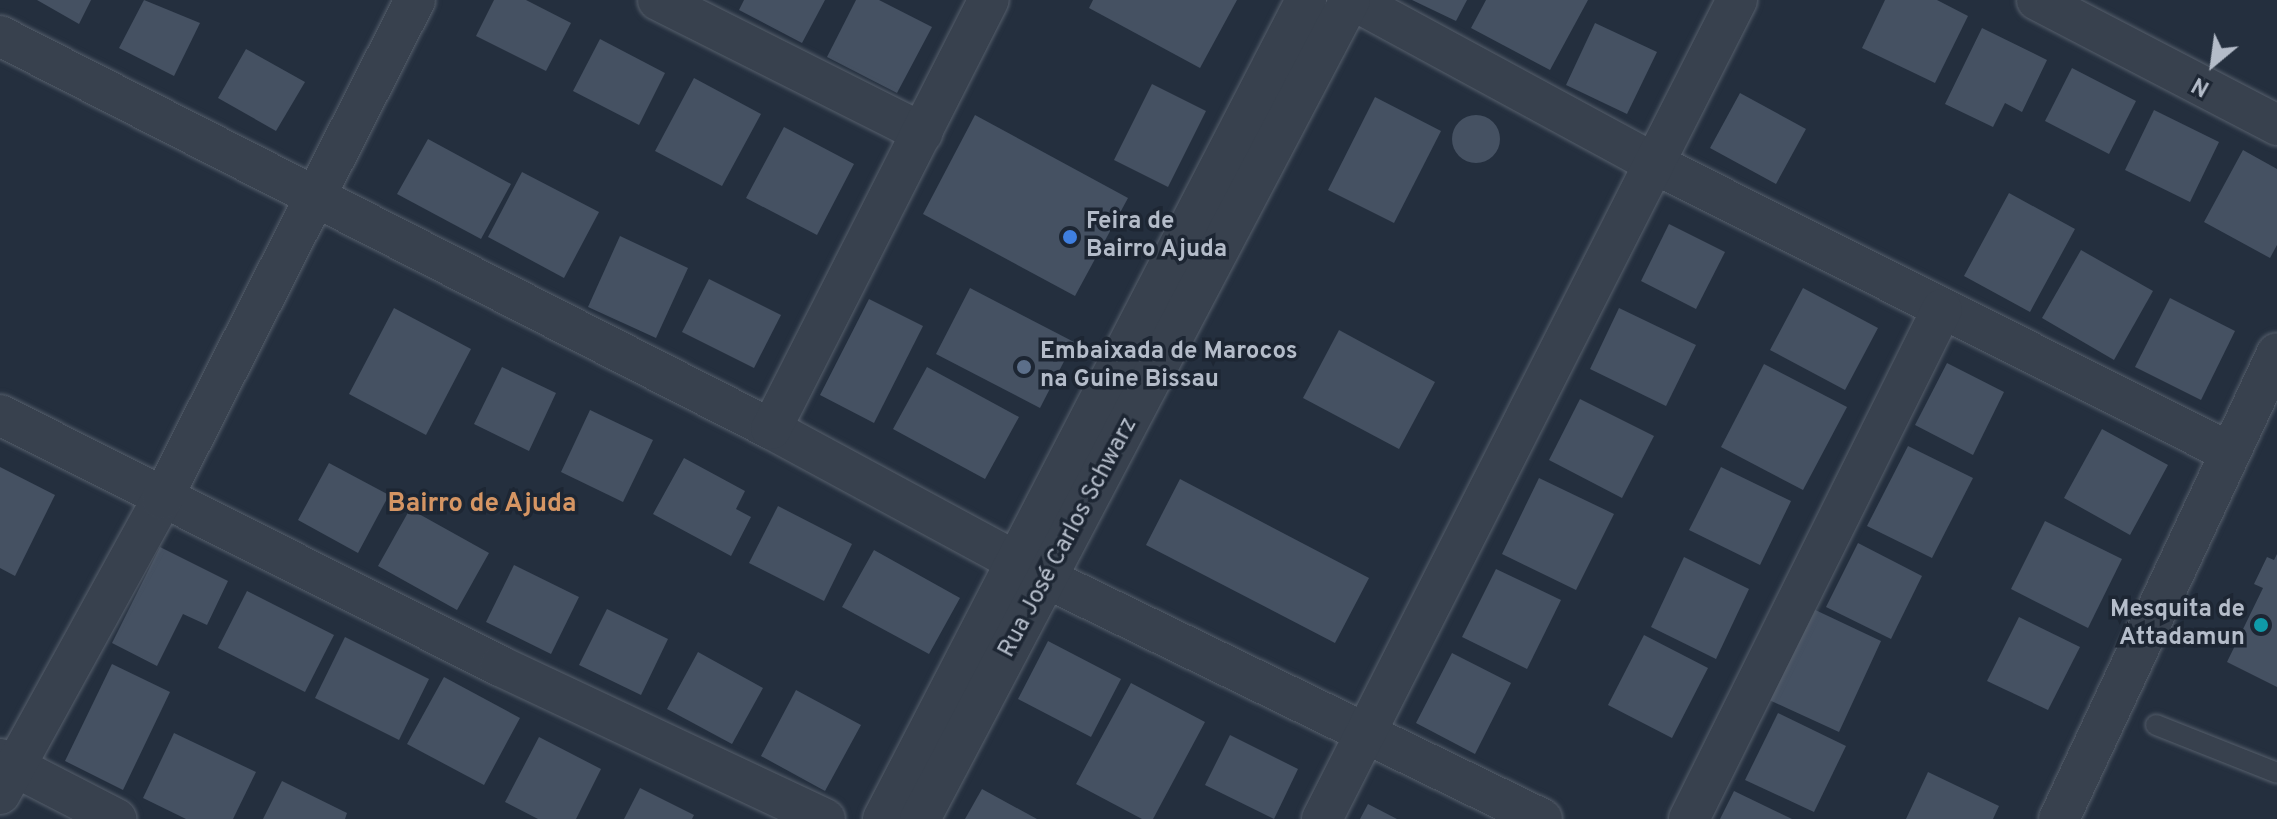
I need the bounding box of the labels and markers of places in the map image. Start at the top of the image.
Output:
place label: Feira de Bairro Ajuda [1086,209,1228,265]
marker: Feira de Bairro Ajuda [1061,228,1079,246]
place label: Embaixada de Marocos na Guine Bissau [1040,339,1298,395]
marker: Embaixada de Marocos na Guine Bissau [1015,358,1033,376]
place label: Mesquita de Attadamun [2110,597,2245,653]
marker: Mesquita de Attadamun [2252,616,2270,634]

